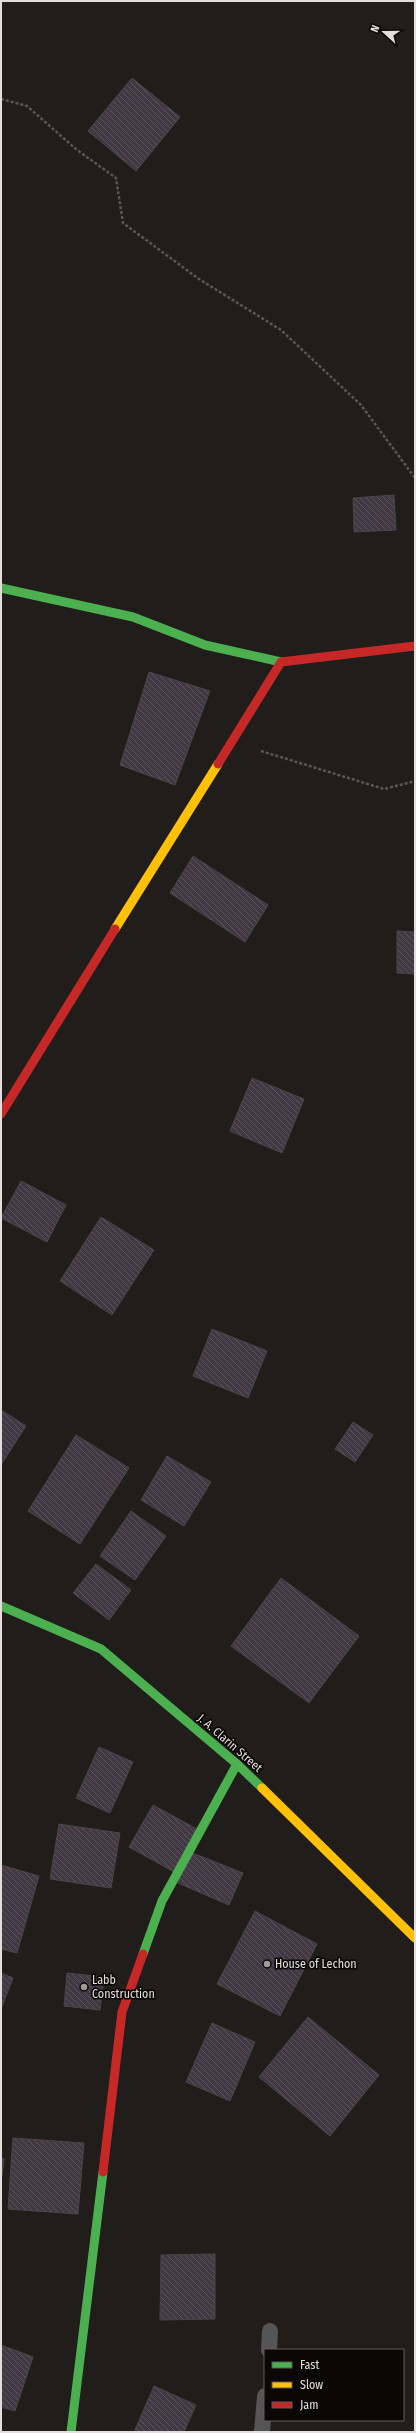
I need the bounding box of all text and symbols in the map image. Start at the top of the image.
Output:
north arrow [364,12,404,52]
text: N [368,23,382,34]
street label: J. A. Clarin Street [195,1711,265,1775]
place label: House of Lechon [275,1957,357,1971]
marker: House of Lechon [262,1959,272,1969]
place label: Labb Construction [92,1973,155,2001]
marker: Labb Construction [79,1982,89,1992]
legend [264,2349,404,2421]
text: Fast [300,2358,319,2372]
text: Slow [300,2378,323,2392]
text: Jam [300,2398,318,2412]

